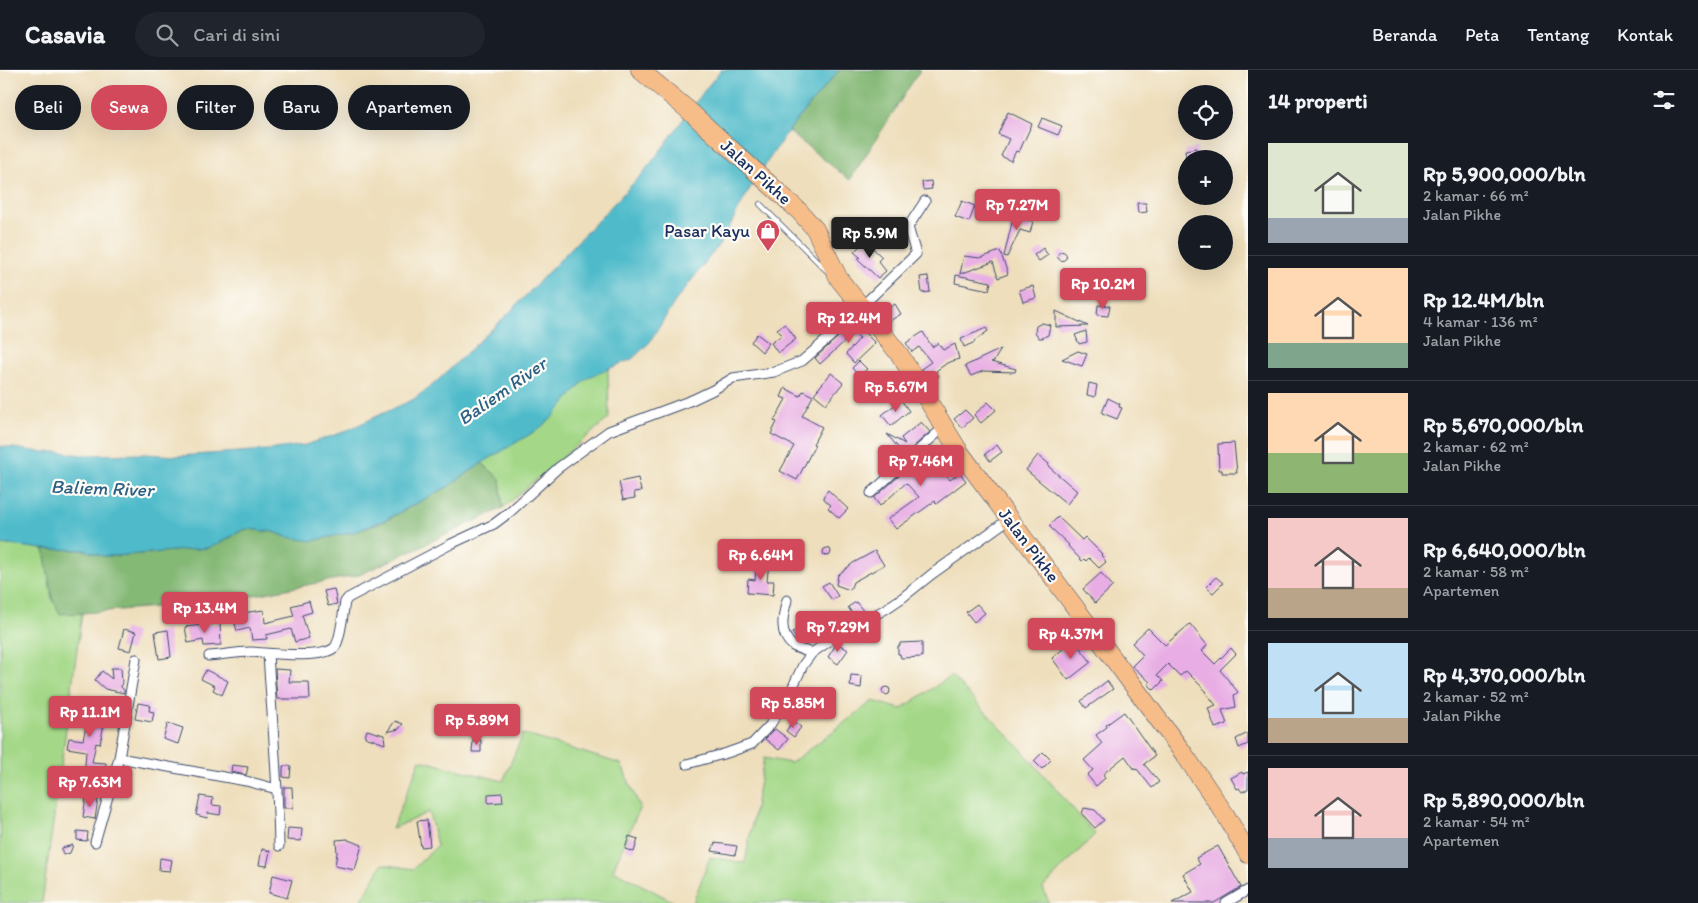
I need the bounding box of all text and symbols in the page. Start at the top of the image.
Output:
search box [135,12,485,57]
text: Casavia [25,20,105,49]
icon: search [153,21,181,49]
text: Cari di sini [193,23,280,46]
text: Beranda [1372,24,1437,46]
text: Peta [1465,24,1499,46]
text: Tentang [1527,24,1589,46]
text: Kontak [1617,24,1673,46]
chip: Beli [15,85,81,130]
chip: Sewa [91,85,167,130]
chip: Filter [177,85,254,130]
chip: Baru [264,85,338,130]
chip: Apartemen [348,85,470,130]
map controls [1178,85,1233,270]
button: locate [1178,85,1233,140]
icon: filters [1650,86,1678,114]
text: 14 properti [1268,88,1367,113]
street label: Jalan Pikhe [716,134,796,210]
button: + [1178,150,1233,205]
text: Rp 5,900,000/bln [1423,161,1586,186]
icon: home [1308,163,1368,223]
text: 2 kamar · 66 m² [1423,186,1529,205]
pin: Rp 7.27M [965,189,1069,231]
text: Rp 7.27M [986,195,1048,214]
text: Jalan Pikhe [1423,205,1501,224]
button: − [1178,215,1233,270]
pin: Rp 5.9M [824,216,916,259]
shop icon: Pasar Kayu [755,218,781,252]
place label: Pasar Kayu [664,220,750,242]
text: Rp 5.9M [842,223,898,242]
pin: Rp 10.2M [1051,268,1155,310]
text: Rp 10.2M [1071,274,1135,293]
text: Rp 12.4M/bln [1423,287,1544,312]
icon: home [1308,288,1368,348]
pin: Rp 12.4M [797,302,901,344]
text: Rp 12.4M [817,308,881,327]
text: 4 kamar · 136 m² [1423,312,1538,331]
text: Jalan Pikhe [1423,331,1501,350]
water label: Baliem River [453,351,553,430]
pin: Rp 5.67M [844,370,948,413]
text: Rp 5.67M [864,377,928,396]
text: Rp 5,670,000/bln [1423,412,1583,437]
icon: home [1308,413,1368,473]
text: 2 kamar · 62 m² [1423,437,1529,456]
pin: Rp 7.46M [869,444,973,487]
text: Rp 7.46M [889,451,953,470]
text: Jalan Pikhe [1423,456,1501,475]
water label: Baliem River [50,475,156,501]
street label: Jalan Pikhe [994,503,1064,587]
text: Rp 6,640,000/bln [1423,537,1586,562]
pin: Rp 6.64M [709,538,813,581]
icon: home [1308,538,1368,598]
text: Rp 6.64M [729,545,793,564]
text: 2 kamar · 58 m² [1423,562,1529,581]
text: Apartemen [1423,581,1499,600]
pin: Rp 13.4M [153,592,257,634]
text: Rp 13.4M [173,598,237,617]
pin: Rp 7.29M [786,610,890,653]
text: Rp 7.29M [807,617,869,636]
pin: Rp 4.37M [1019,618,1123,660]
text: Rp 4.37M [1039,624,1103,643]
text: Rp 4,370,000/bln [1423,662,1585,687]
icon: home [1308,663,1368,723]
pin: Rp 5.85M [741,686,845,729]
text: 2 kamar · 52 m² [1423,687,1529,706]
text: Rp 5.85M [761,693,825,712]
pin: Rp 11.1M [38,696,142,738]
text: Rp 11.1M [60,702,120,721]
pin: Rp 5.89M [425,704,529,746]
text: Jalan Pikhe [1423,706,1501,725]
text: Rp 5.89M [445,710,509,729]
pin: Rp 7.63M [38,766,142,808]
text: Rp 7.63M [58,772,122,791]
text: Rp 5,890,000/bln [1423,787,1584,812]
icon: home [1308,788,1368,848]
text: 2 kamar · 54 m² [1423,812,1530,831]
text: Apartemen [1423,831,1499,850]

